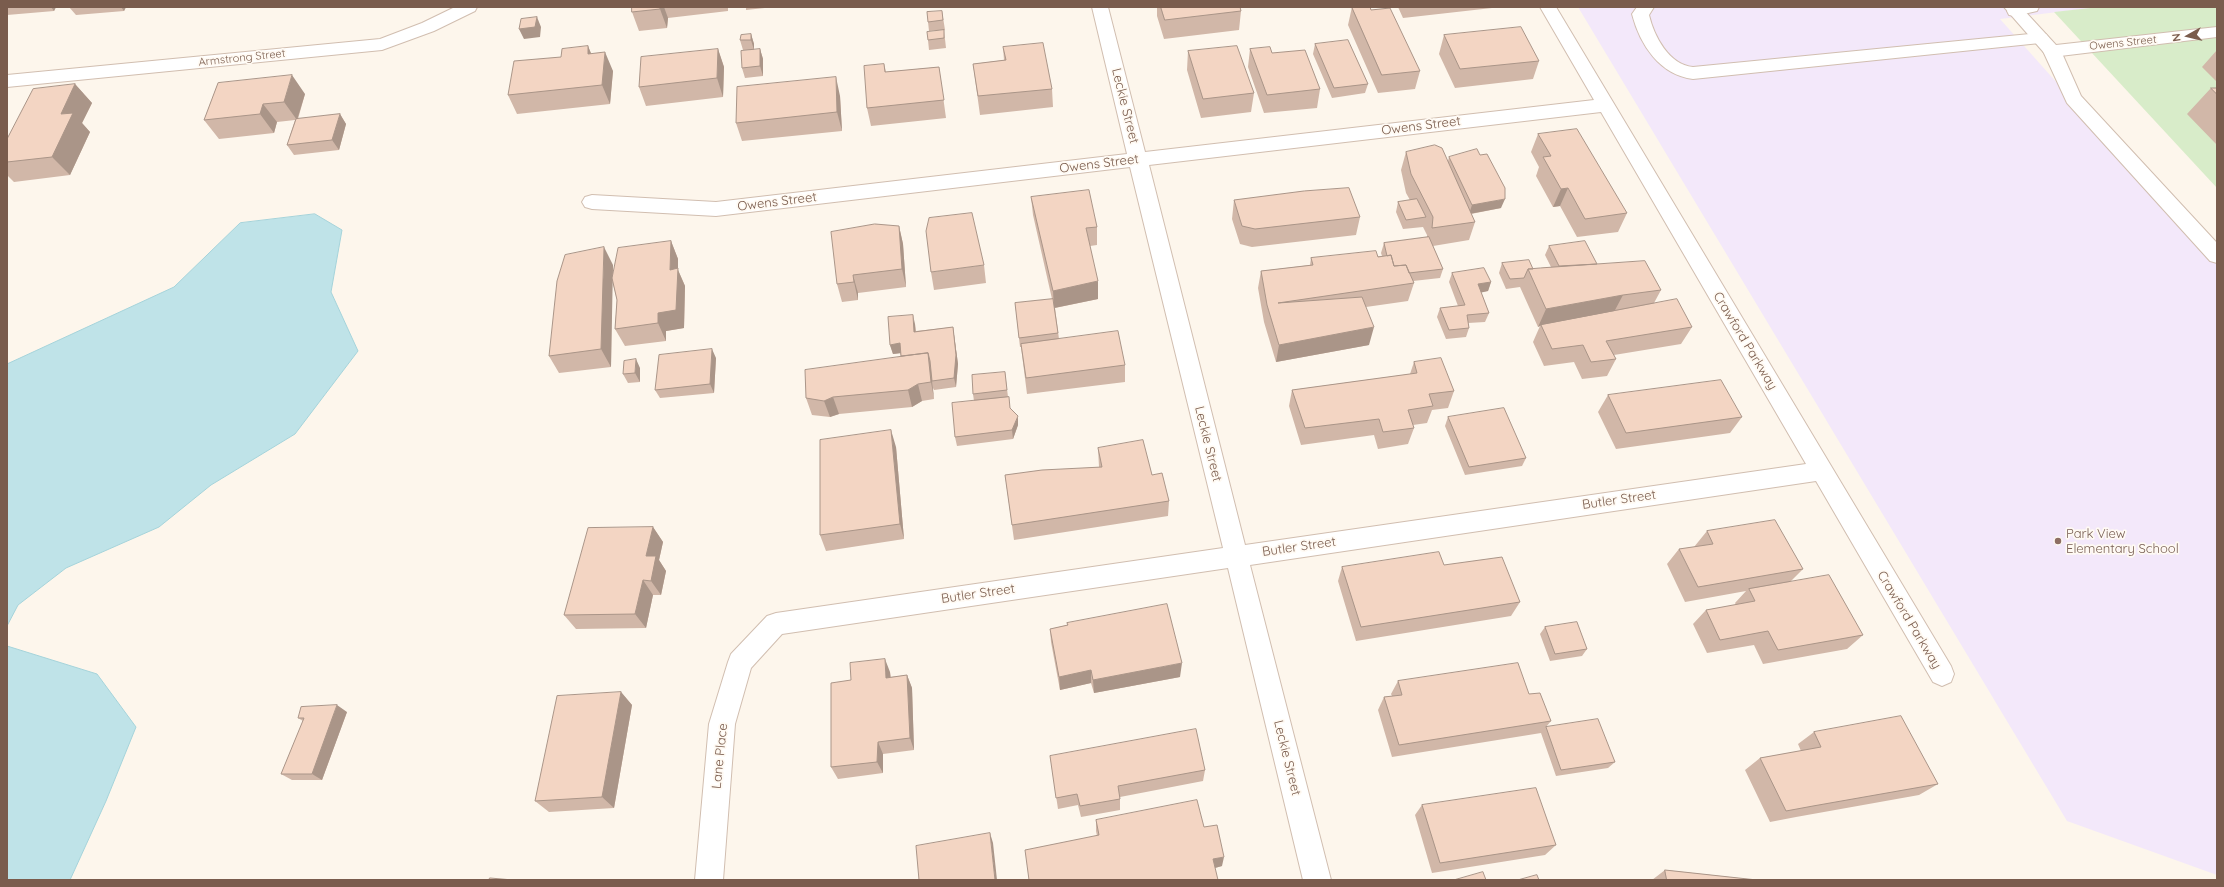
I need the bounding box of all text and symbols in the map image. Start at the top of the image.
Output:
north arrow [2168,16,2208,56]
street label: Owens Street [2089,33,2157,53]
text: N [2169,33,2184,43]
street label: Armstrong Street [198,47,286,69]
street label: Leckie Street [1108,67,1142,145]
street label: Owens Street [1380,113,1462,139]
street label: Owens Street [1058,151,1140,177]
street label: Owens Street [736,189,818,215]
street label: Crawford Parkway [1710,289,1780,393]
street label: Leckie Street [1191,405,1225,483]
street label: Butler Street [1581,487,1657,513]
place label: Park View Elementary School [2066,526,2179,557]
street label: Butler Street [1261,534,1337,560]
marker: Park View Elementary School [2053,536,2063,546]
street label: Crawford Parkway [1874,568,1944,672]
street label: Butler Street [940,581,1016,607]
street label: Leckie Street [1270,719,1304,797]
street label: Lane Place [709,722,731,790]

